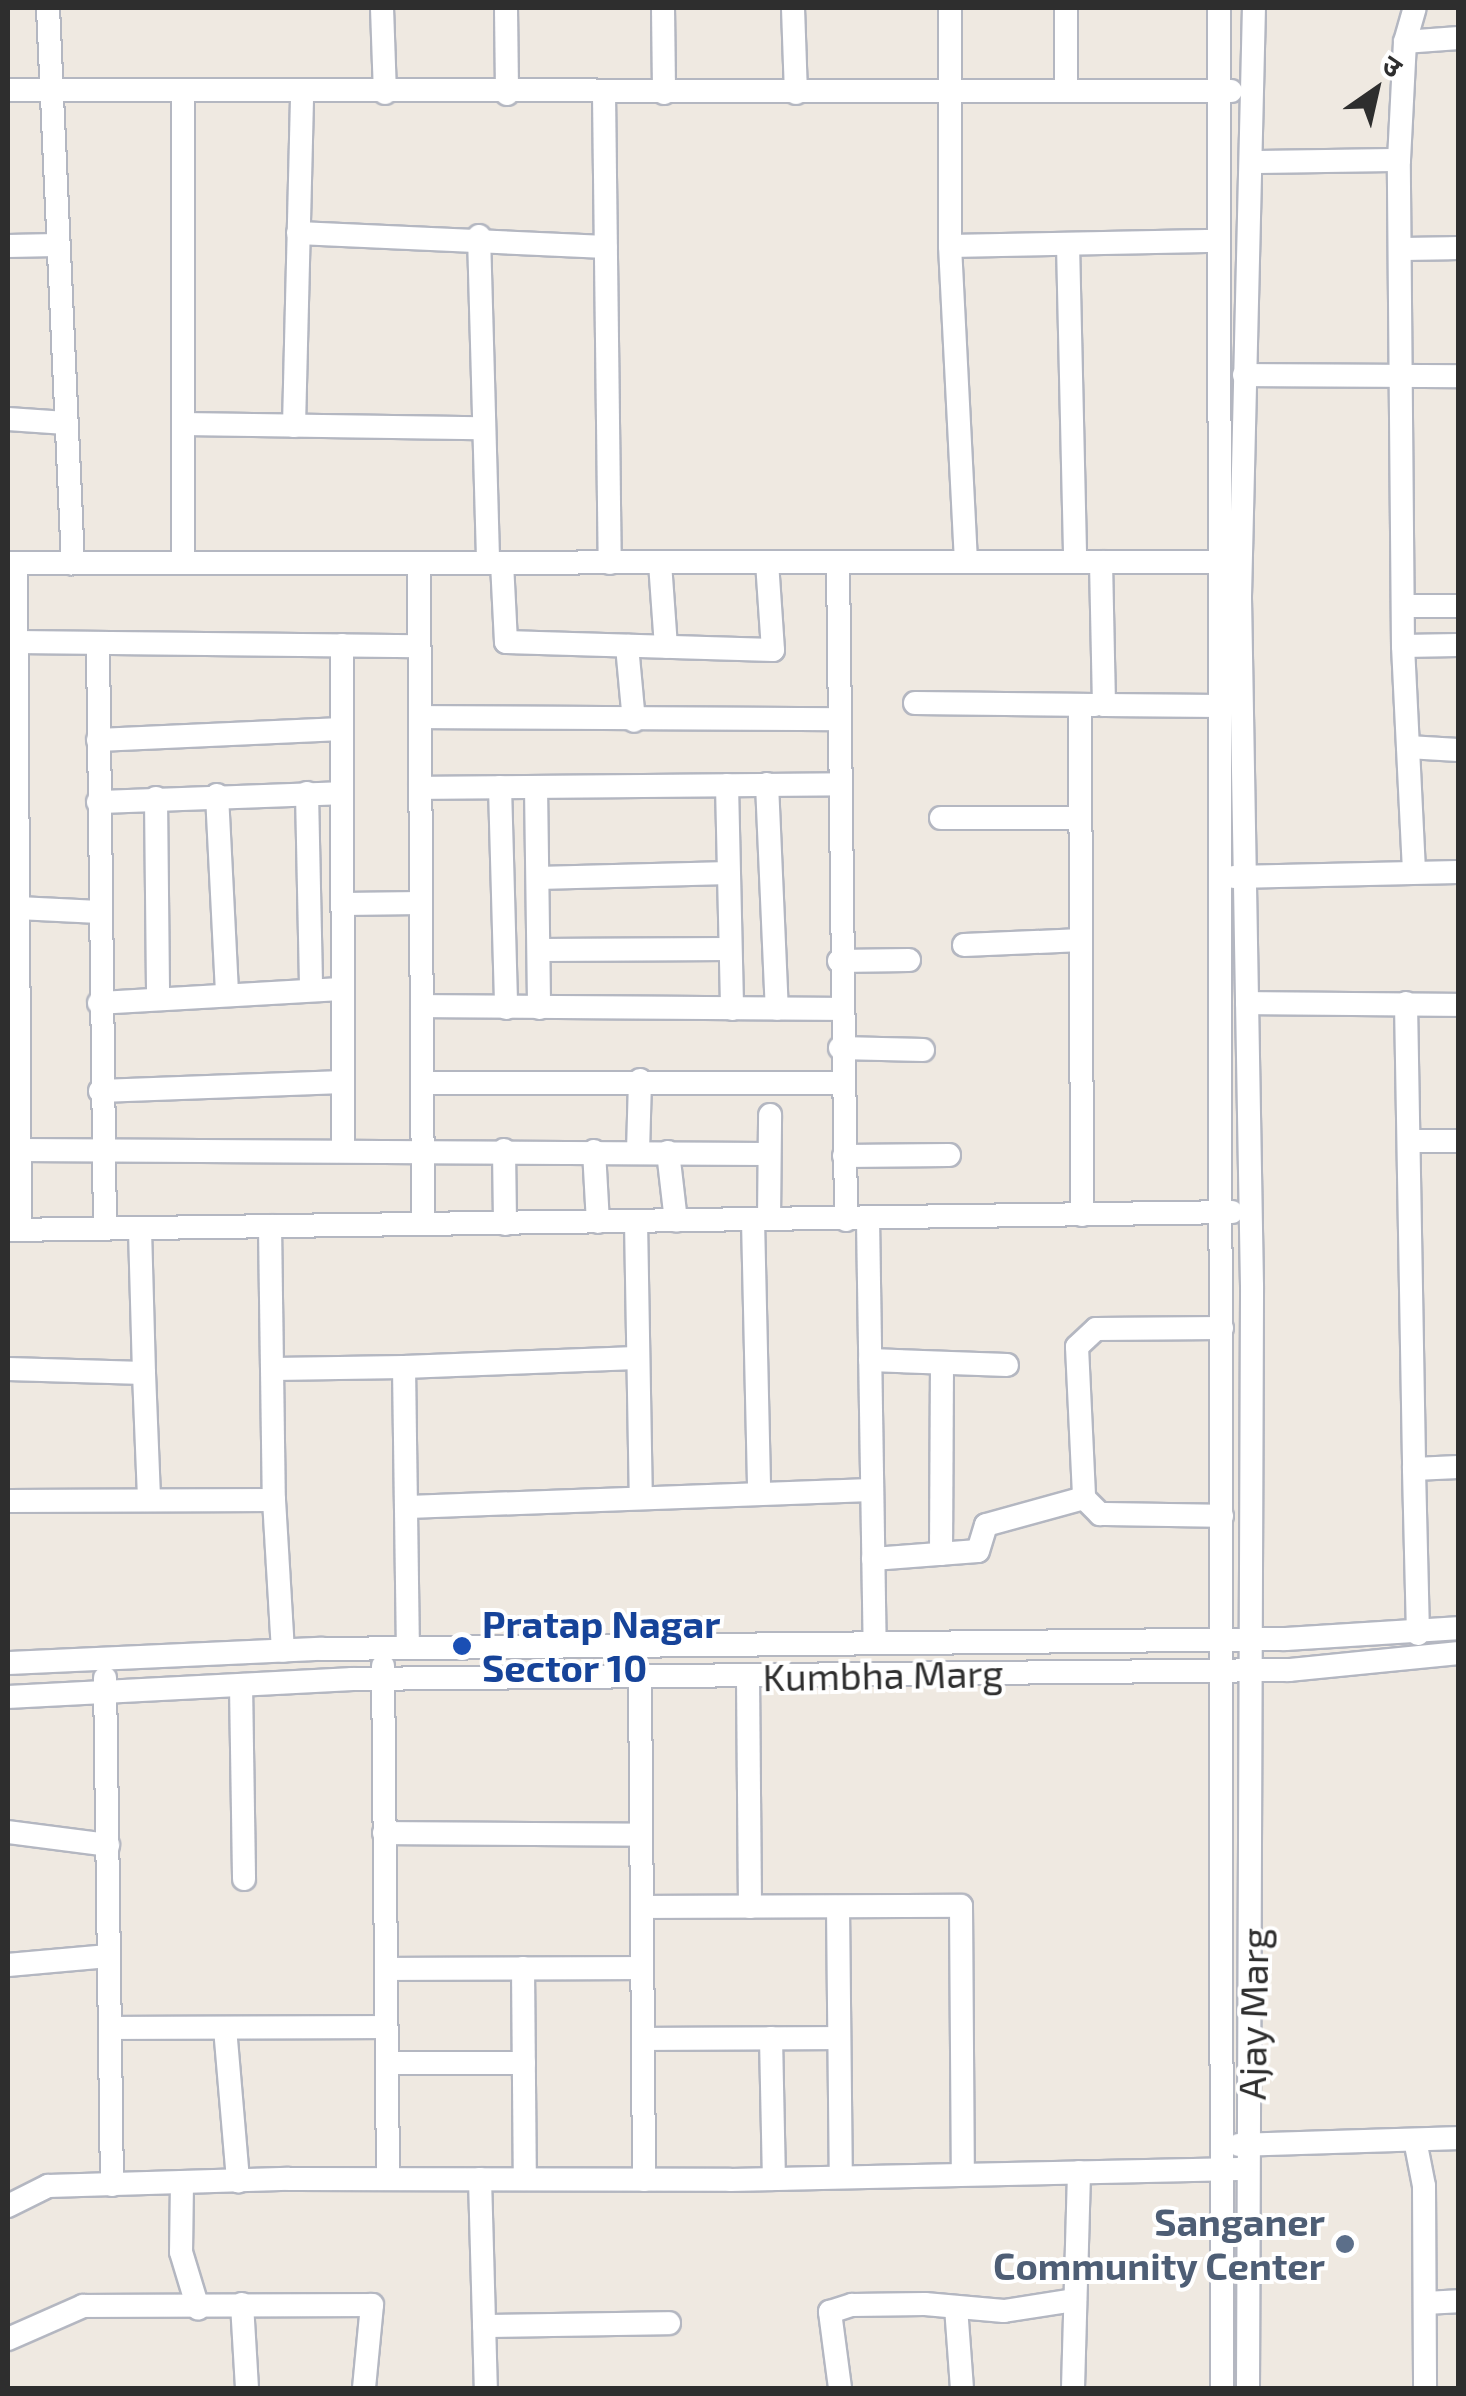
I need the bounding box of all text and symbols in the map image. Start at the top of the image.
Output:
north arrow [1326,40,1426,140]
text: उ [1376,46,1409,84]
place label: Pratap Nagar Sector 10 [482,1601,720,1690]
marker: Pratap Nagar Sector 10 [451,1635,473,1657]
street label: Kumbha Marg [762,1650,1004,1700]
street label: Ajay Marg [1229,1927,1277,2101]
place label: Sanganer Community Center [992,2199,1325,2288]
marker: Sanganer Community Center [1334,2233,1356,2255]

